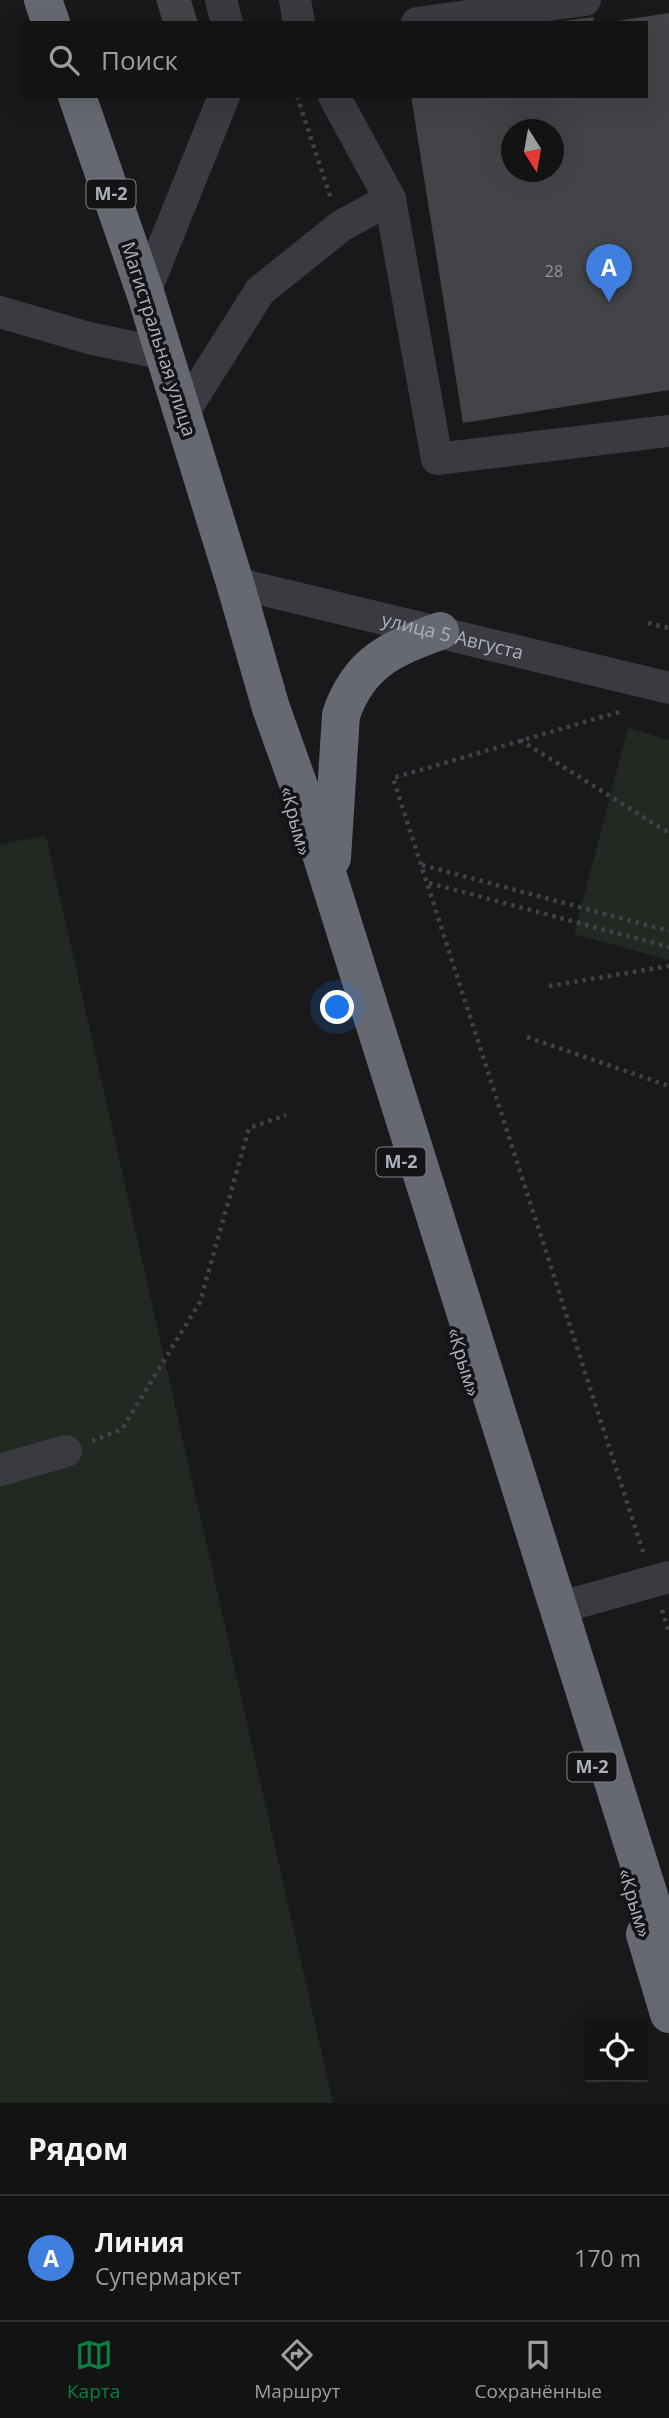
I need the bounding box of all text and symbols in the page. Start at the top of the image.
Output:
search box [21,21,648,98]
icon: search [45,41,83,79]
text: Поиск [101,42,178,78]
north arrow [501,119,564,182]
road number: М-2 [86,180,136,209]
street label: Магистральная улица [115,238,203,440]
pin: A [586,244,632,302]
house number: 28 [545,260,563,282]
street label: улица 5 Августа [379,606,526,665]
street label: «Крым» [274,784,318,858]
your location [320,990,354,1024]
road number: М-2 [376,1148,426,1176]
street label: «Крым» [441,1324,487,1400]
road number: М-2 [568,1752,616,1782]
street label: «Крым» [612,1865,658,1941]
map controls [585,2019,648,2082]
button: locate [585,2019,648,2082]
text: Рядом [28,2128,128,2169]
text: Линия [95,2224,184,2260]
text: A [43,2242,59,2274]
text: 170 m [574,2242,641,2274]
text: Супермаркет [95,2260,242,2292]
tab: Карта [67,2336,120,2404]
tab: Маршрут [254,2336,341,2404]
tab: Сохранённые [474,2336,602,2404]

